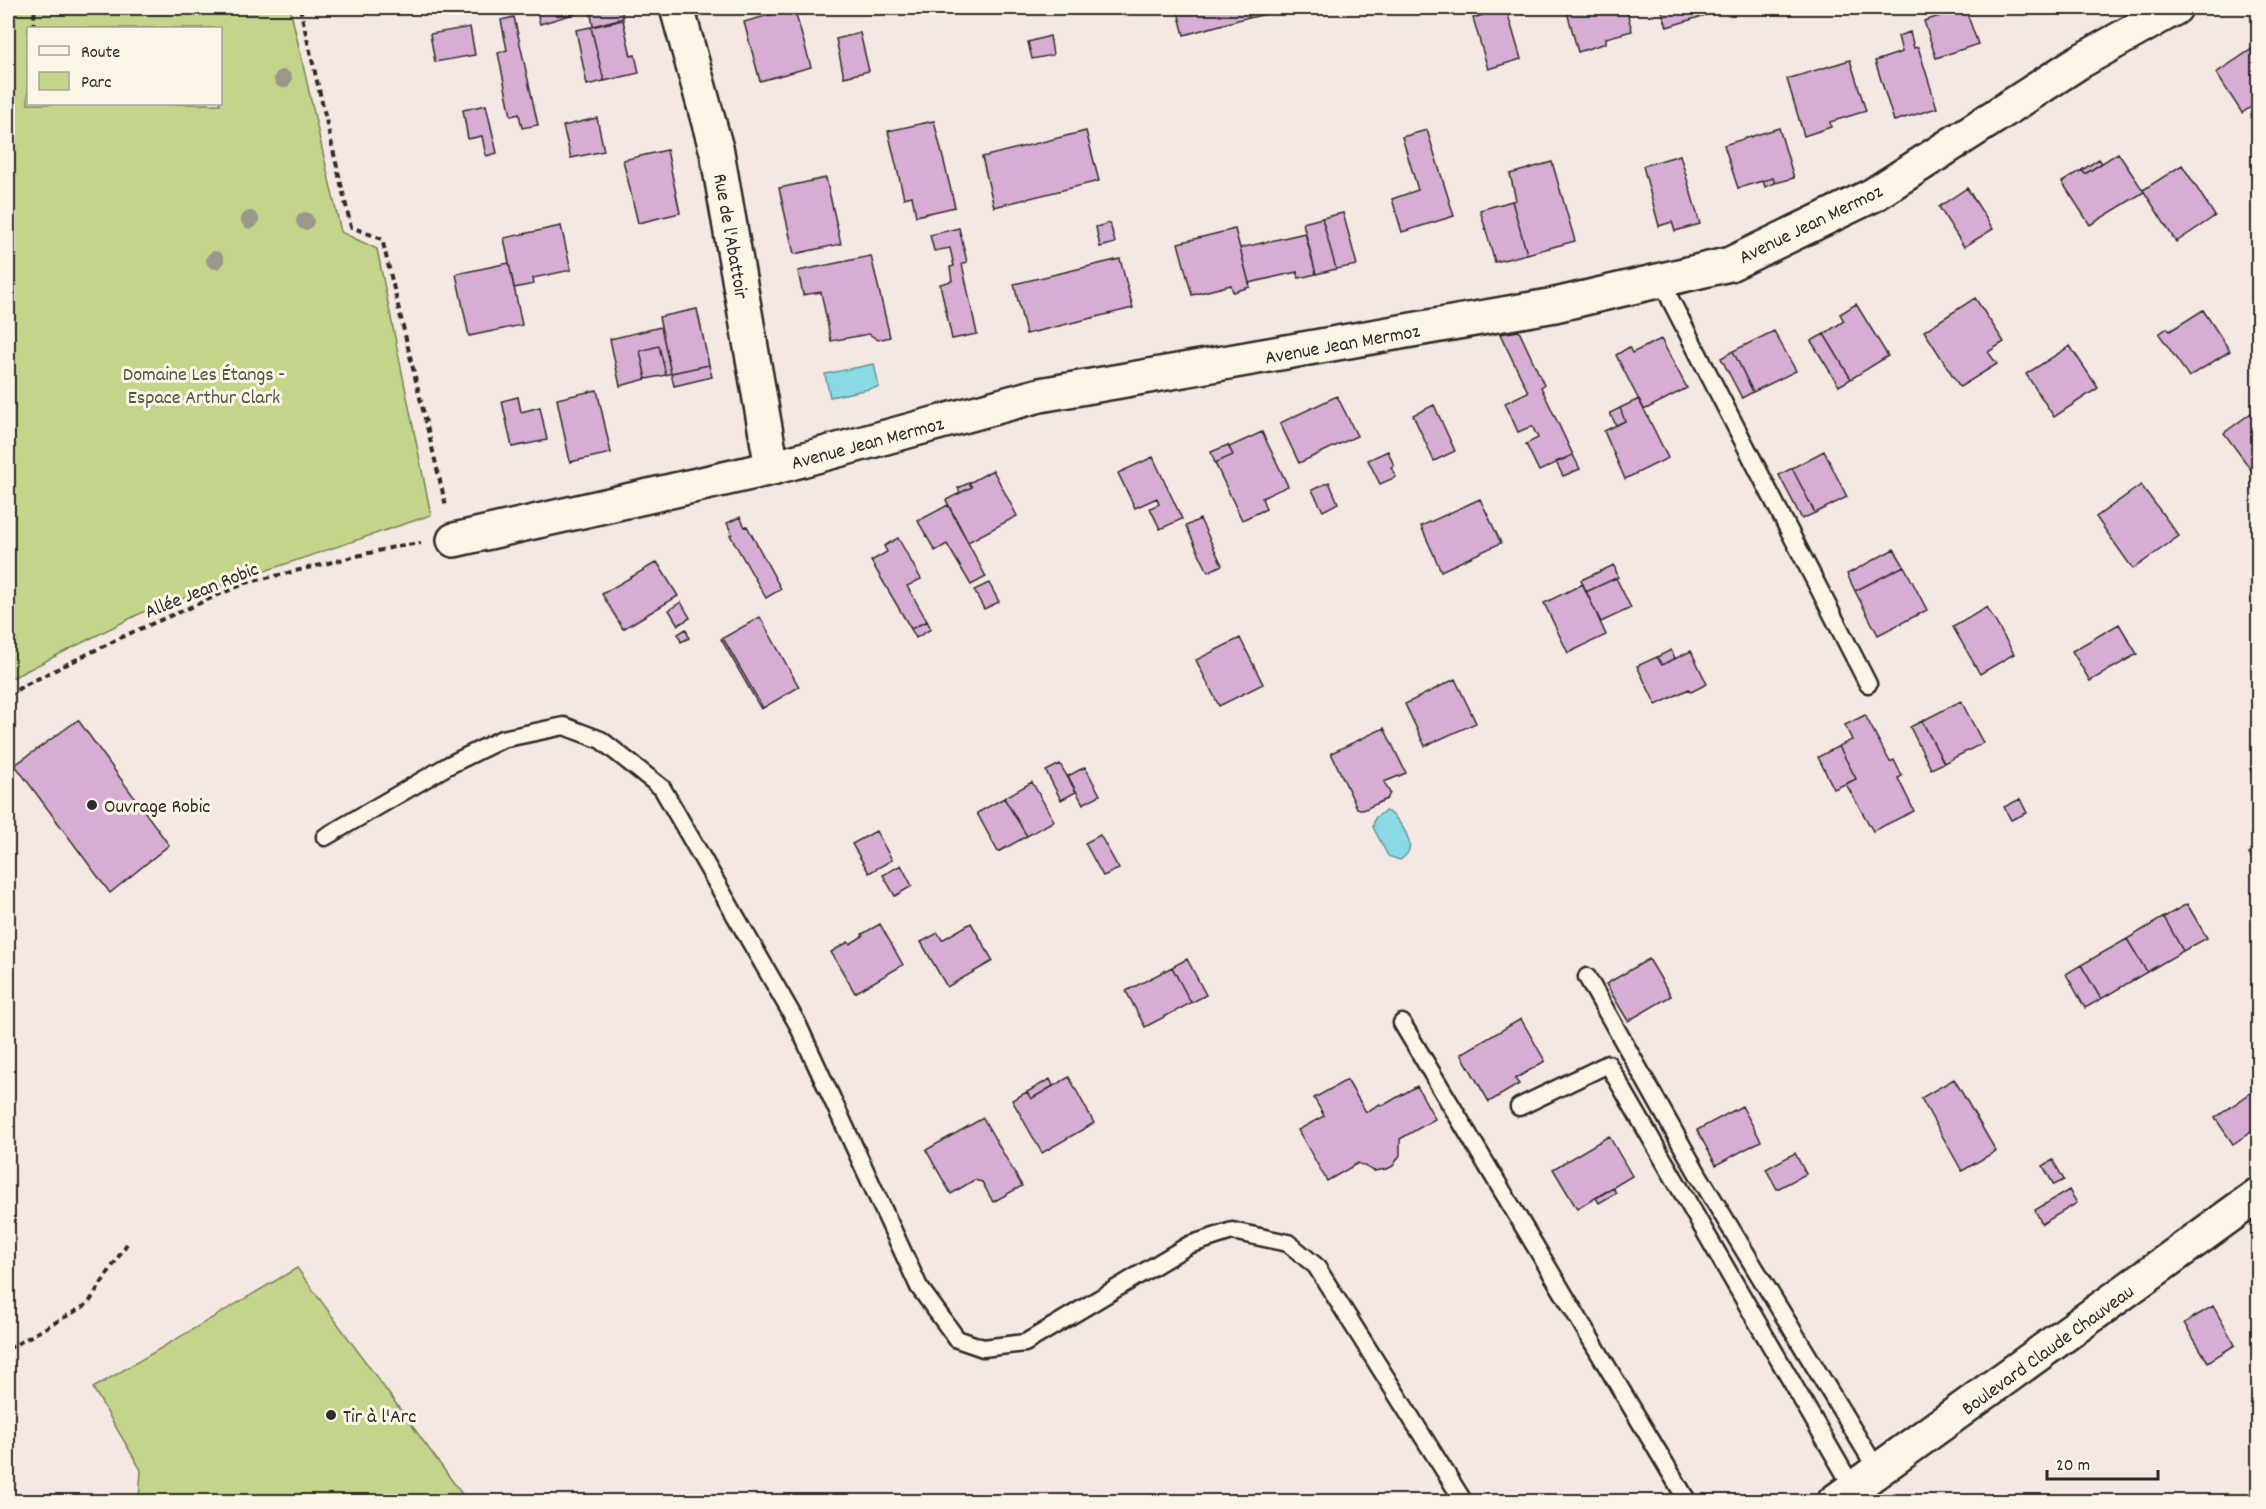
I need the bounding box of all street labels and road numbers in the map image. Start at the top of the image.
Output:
street label: Rue de l'Abattoir [704,172,754,302]
street label: Avenue Jean Mermoz [1735,179,1888,273]
street label: Avenue Jean Mermoz [1263,318,1423,373]
street label: Avenue Jean Mermoz [788,411,947,479]
street label: Allée Jean Robic [141,556,263,627]
street label: Boulevard Claude Chauveau [1957,1279,2141,1424]

